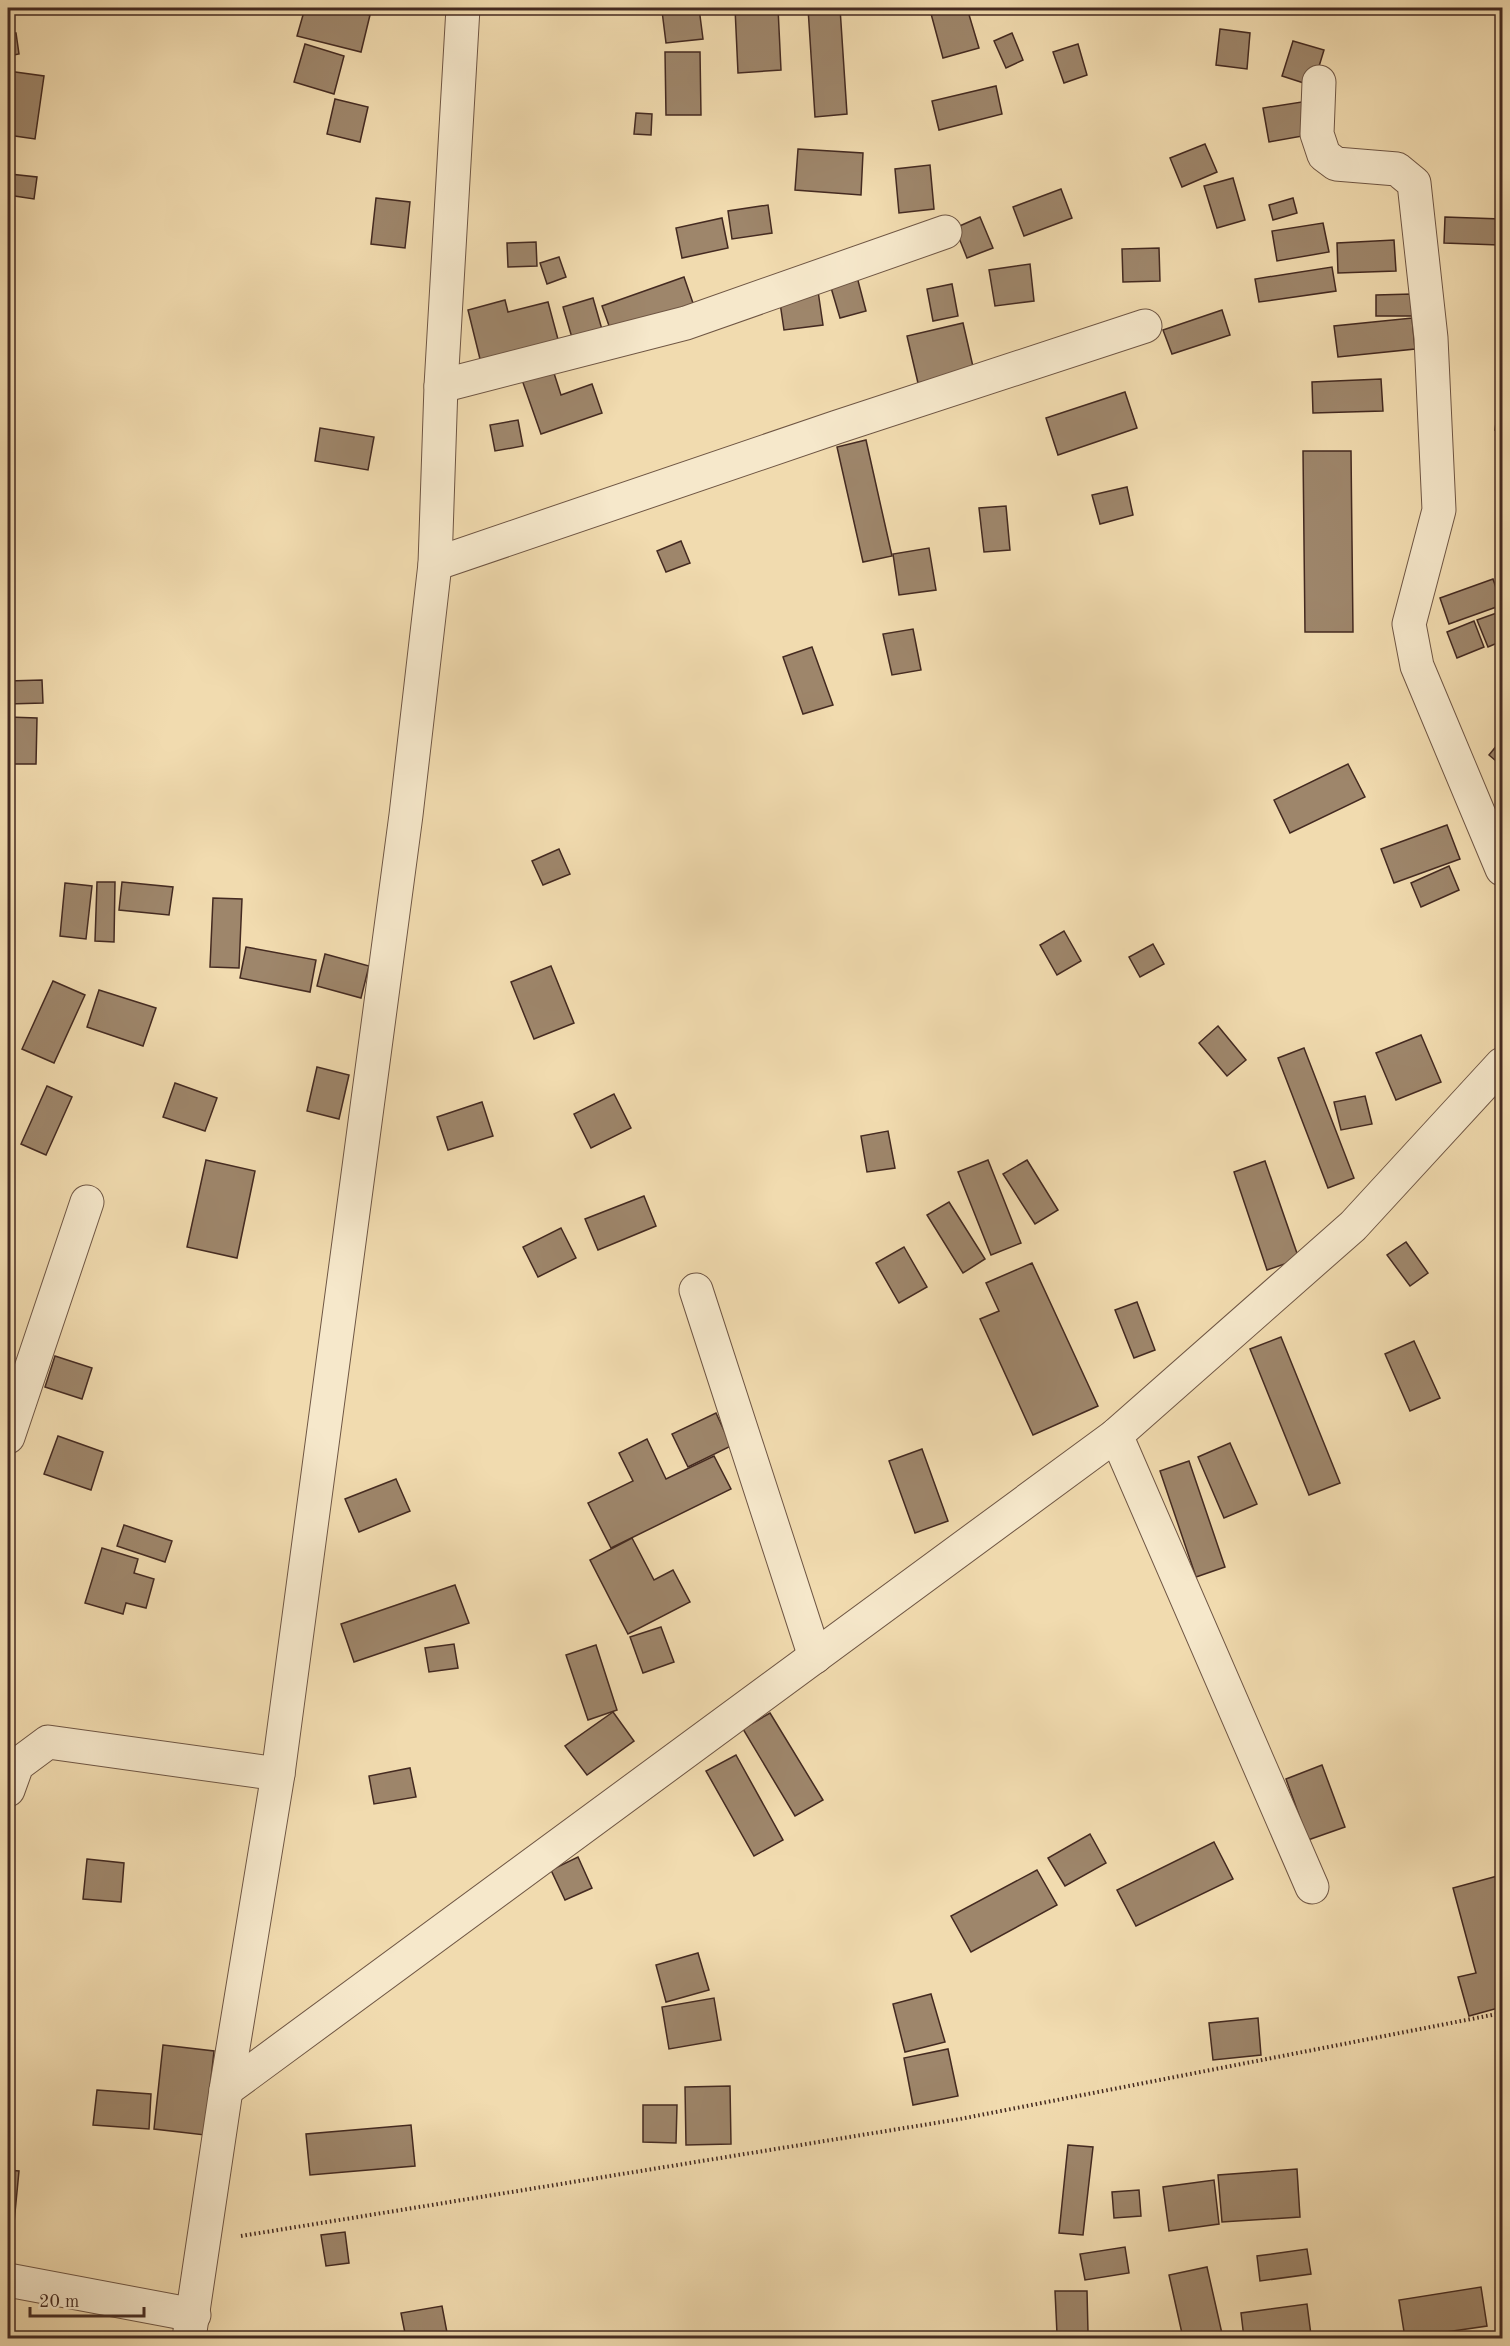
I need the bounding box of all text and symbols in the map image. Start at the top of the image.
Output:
scale bar [30,2280,144,2318]
text: 20 m [39,2293,79,2311]

